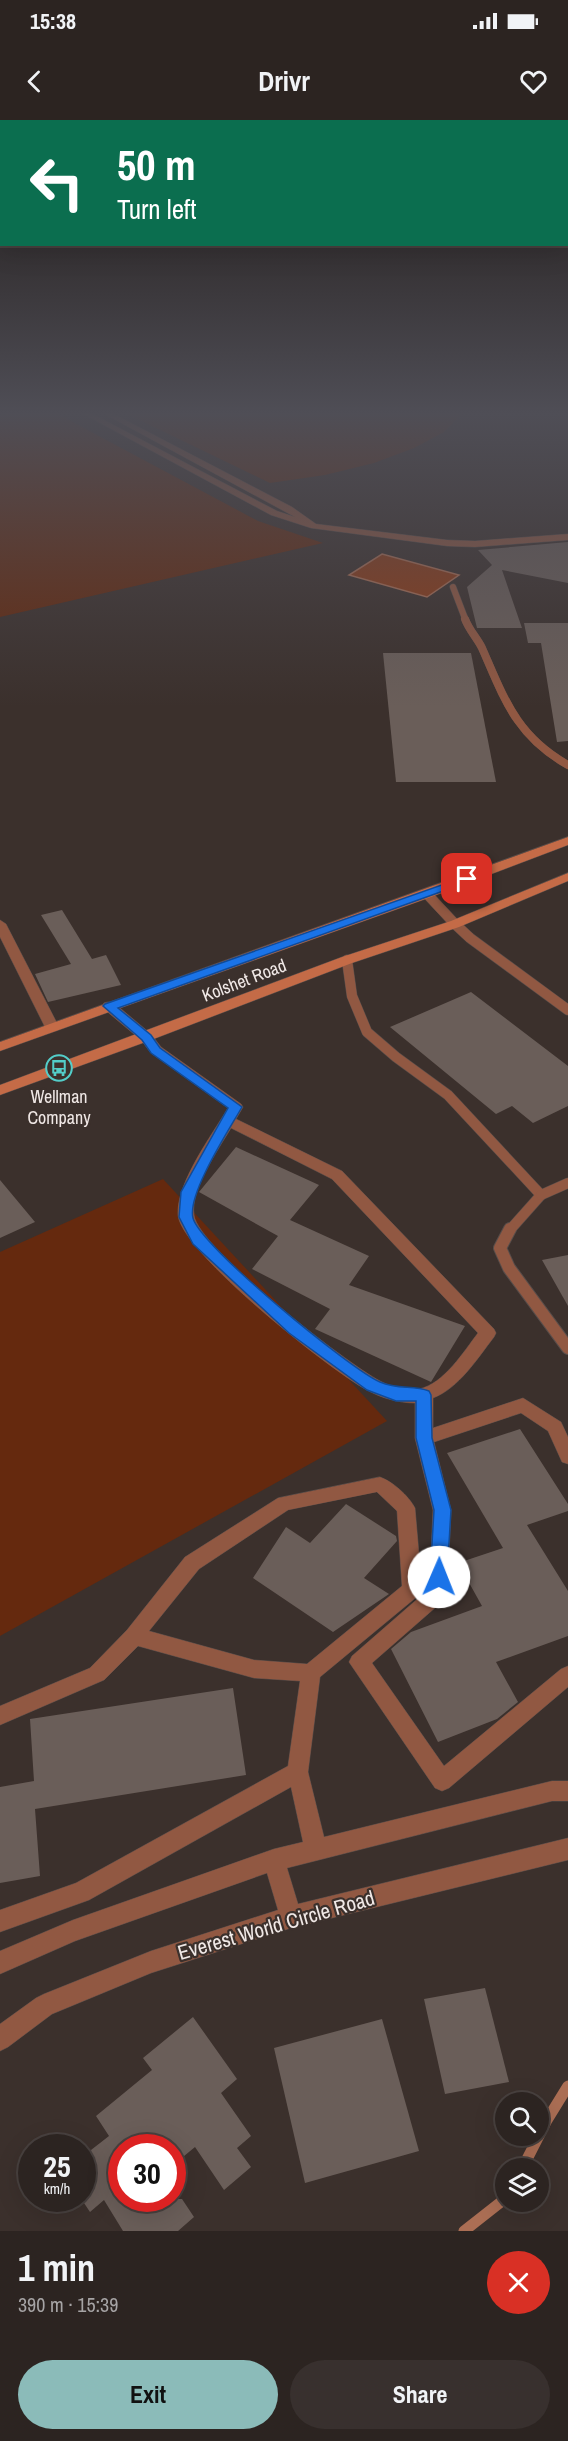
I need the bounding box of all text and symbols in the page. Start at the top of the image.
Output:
text: 15:38 [30,6,76,36]
text: Drivr [258,63,310,99]
icon: back [18,65,51,98]
icon: heart [517,65,550,98]
text: 50 m [117,137,196,193]
icon: left [18,144,96,222]
text: Turn left [117,191,196,227]
pin [441,853,492,904]
icon: arrive [450,862,483,895]
street label: Kolshet Road [198,952,290,1008]
bus stop icon: Wellman Company [44,1053,74,1083]
place label: Wellman Company [27,1084,91,1130]
position arrow [407,1545,471,1609]
street label: Everest World Circle Road [174,1883,378,1967]
map controls [495,2092,549,2212]
button: search [495,2092,549,2146]
speed limit sign: 30 [108,2134,186,2212]
text: 25 [43,2146,71,2186]
button: layers [495,2158,549,2212]
text: km/h [44,2178,70,2199]
text: 1 min [18,2244,95,2292]
button: close [487,2251,550,2314]
text: 390 m · 15:39 [18,2291,118,2318]
button: Exit [18,2360,278,2429]
button: Share [290,2360,550,2429]

